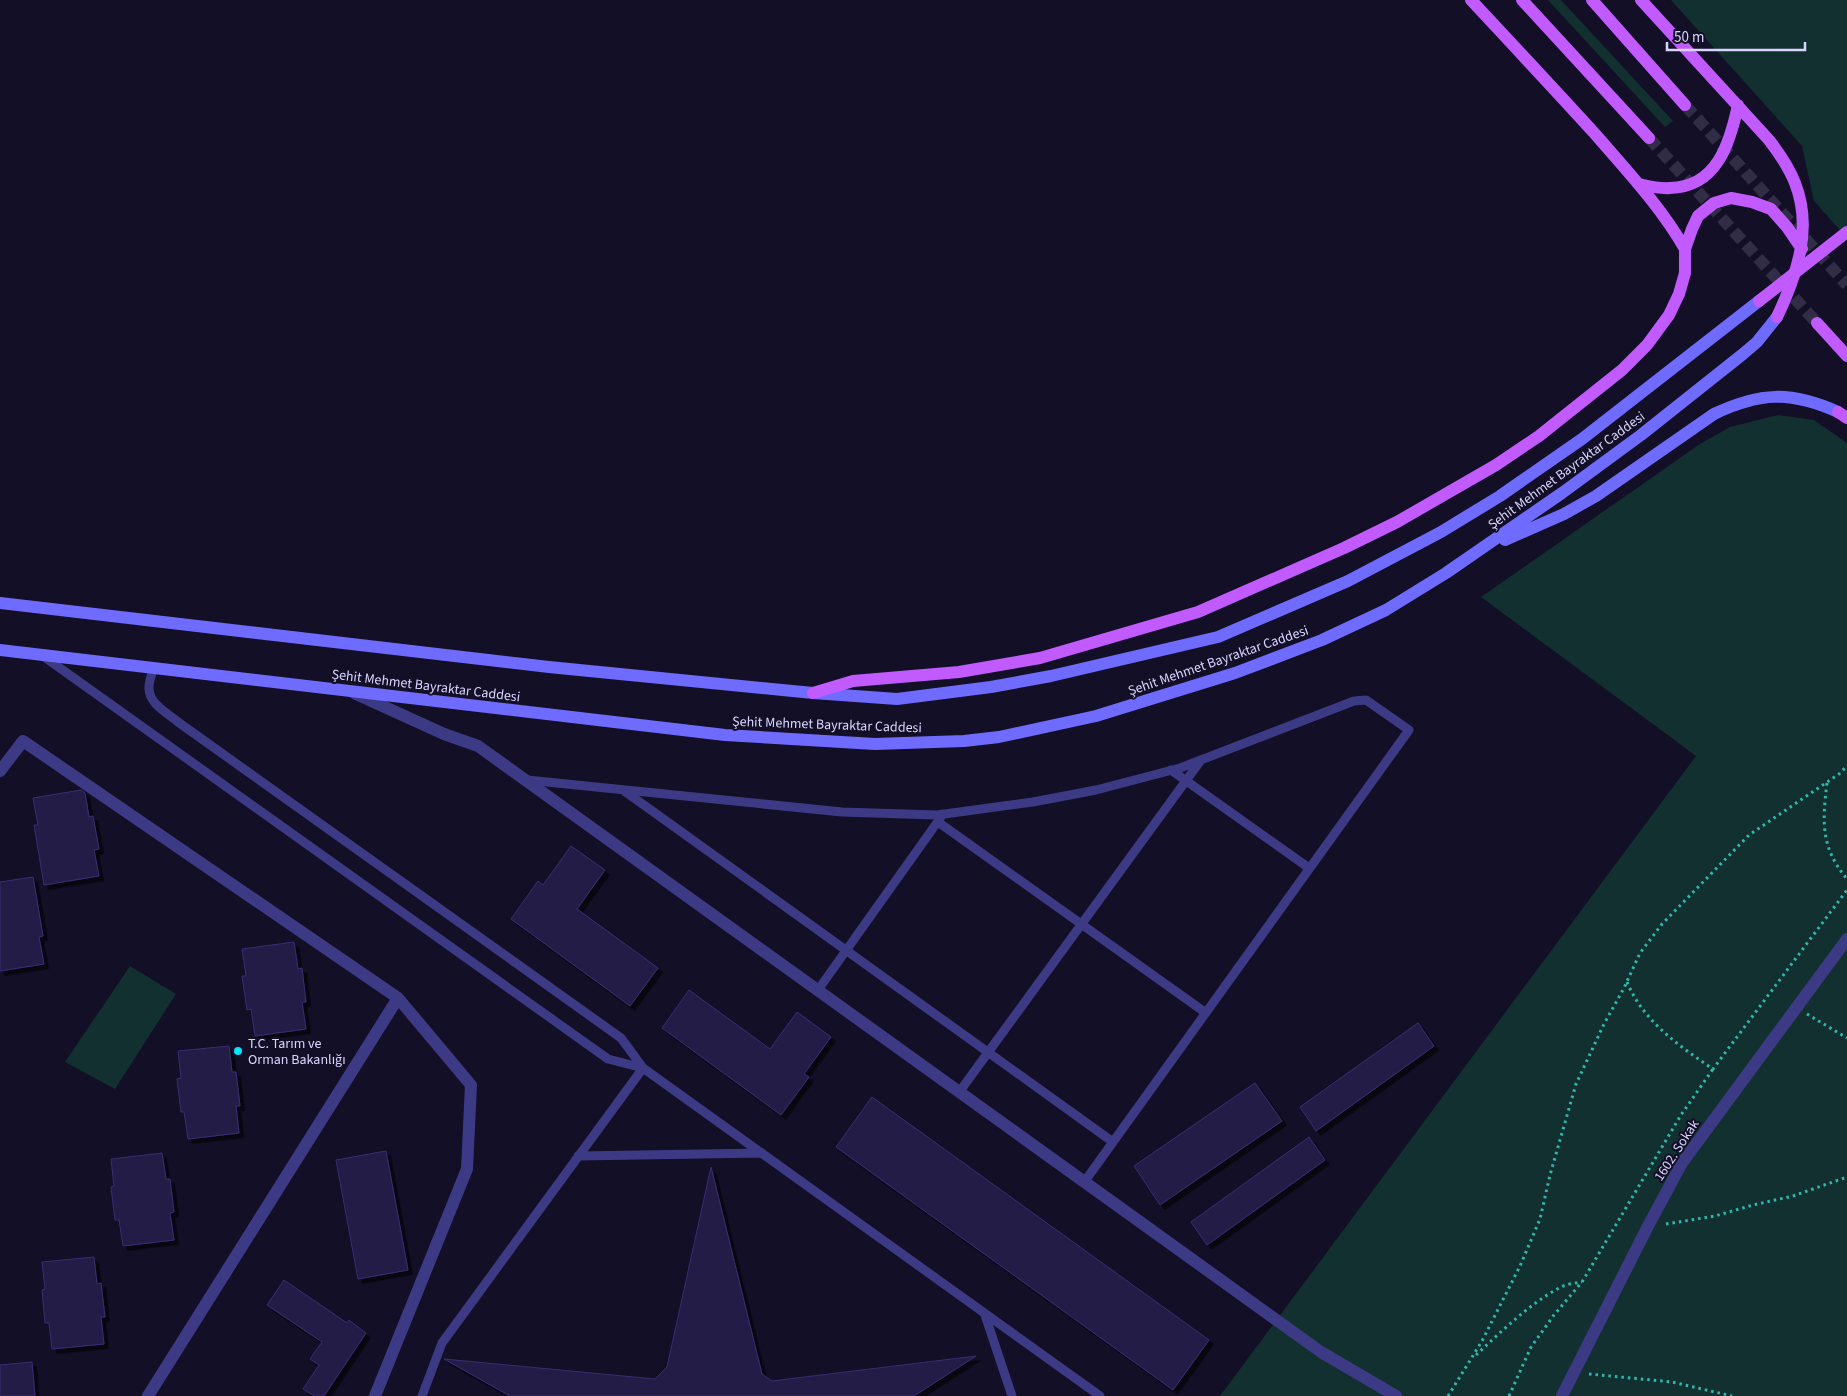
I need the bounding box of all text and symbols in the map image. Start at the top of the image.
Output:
scale bar [1667,20,1804,52]
text: 50 m [1674,27,1704,48]
street label: Şehit Mehmet Bayraktar Caddesi [1484,407,1649,535]
street label: Şehit Mehmet Bayraktar Caddesi [1125,621,1311,701]
street label: Şehit Mehmet Bayraktar Caddesi [330,665,521,707]
street label: Şehit Mehmet Bayraktar Caddesi [732,712,922,738]
place label: T.C. Tarım ve Orman Bakanlığı [248,1034,346,1070]
marker: T.C. Tarım ve Orman Bakanlığı [232,1045,244,1057]
street label: 1602. Sokak [1649,1116,1704,1185]

